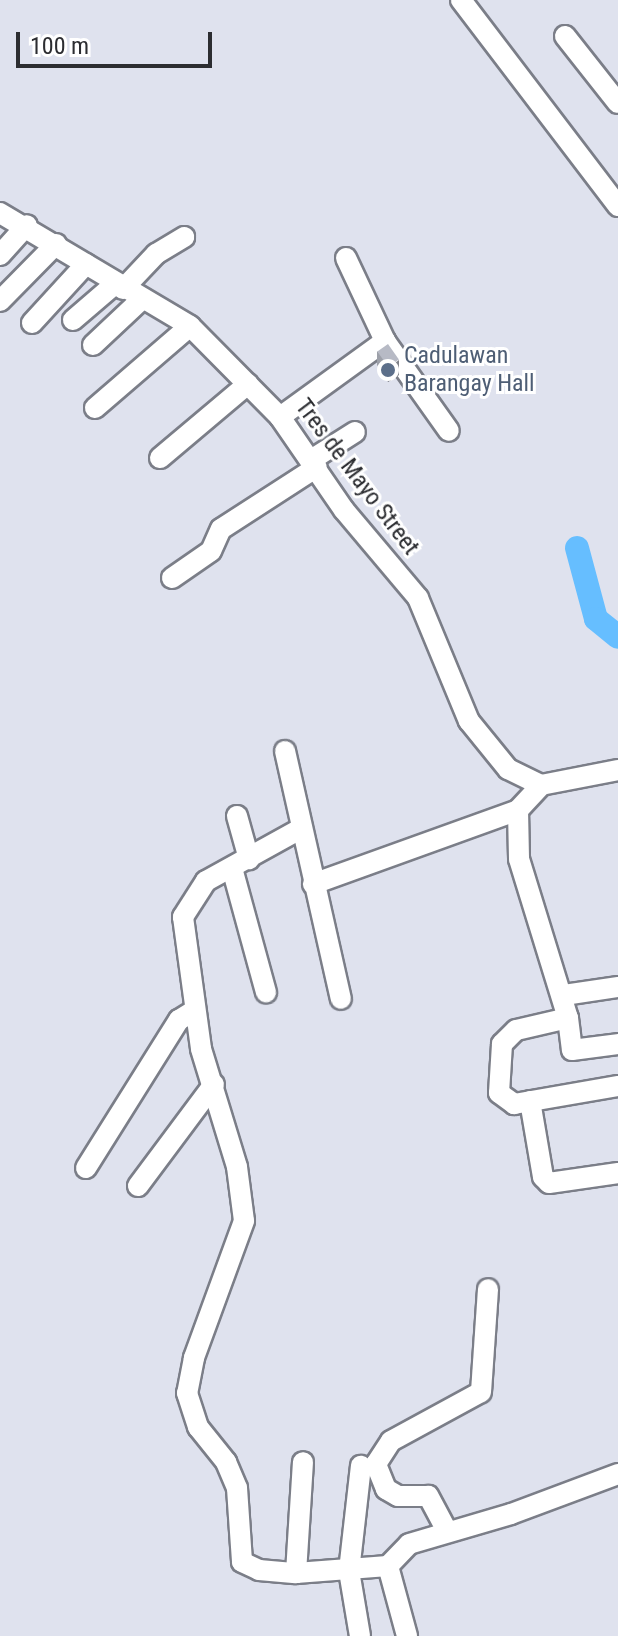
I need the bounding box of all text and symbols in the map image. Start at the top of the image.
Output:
scale bar [20,16,216,66]
text: 100 m [30,32,89,60]
place label: Cadulawan Barangay Hall [404,342,535,398]
marker: Cadulawan Barangay Hall [379,361,397,379]
street label: Tres de Mayo Street [289,393,425,561]

